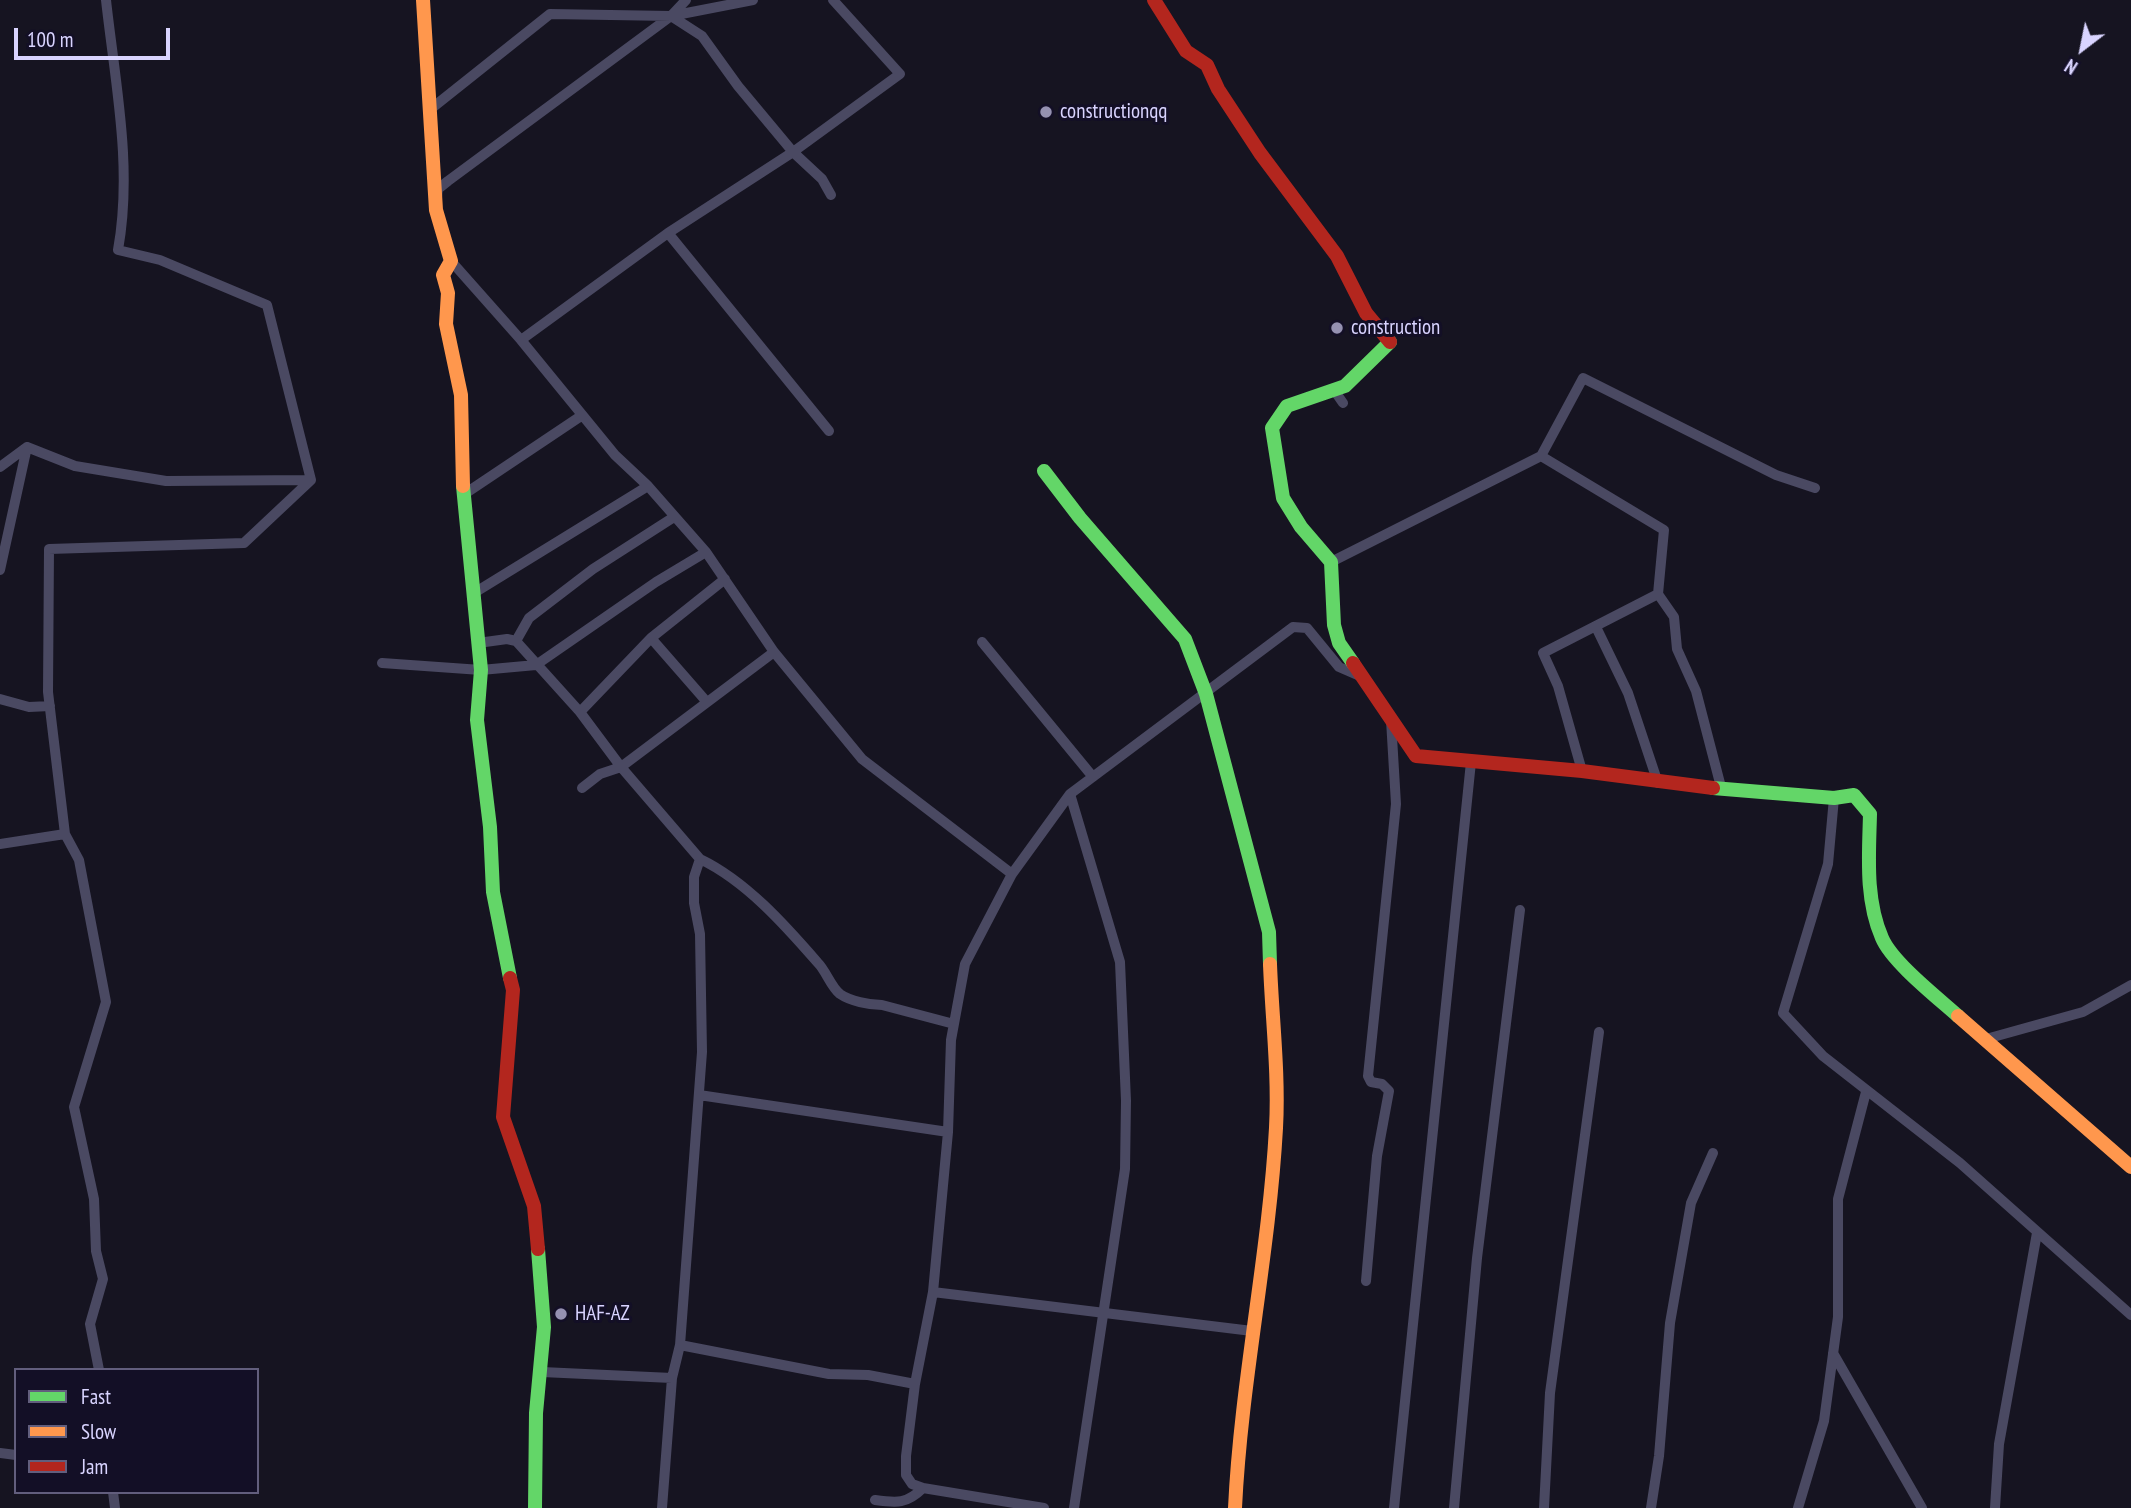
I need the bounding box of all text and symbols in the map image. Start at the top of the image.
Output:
scale bar [18,14,173,58]
north arrow [2047,14,2117,84]
text: 100 m [27,26,73,53]
text: N [2060,54,2082,80]
place label: constructionqq [1060,99,1167,125]
marker: constructionqq [1038,104,1054,120]
place label: construction [1351,315,1440,341]
marker: construction [1329,320,1345,336]
place label: HAF-AZ [575,1301,630,1327]
marker: HAF-AZ [553,1306,569,1322]
legend [14,1368,259,1494]
text: Fast [81,1383,111,1410]
text: Slow [81,1418,116,1445]
text: Jam [81,1453,108,1480]

